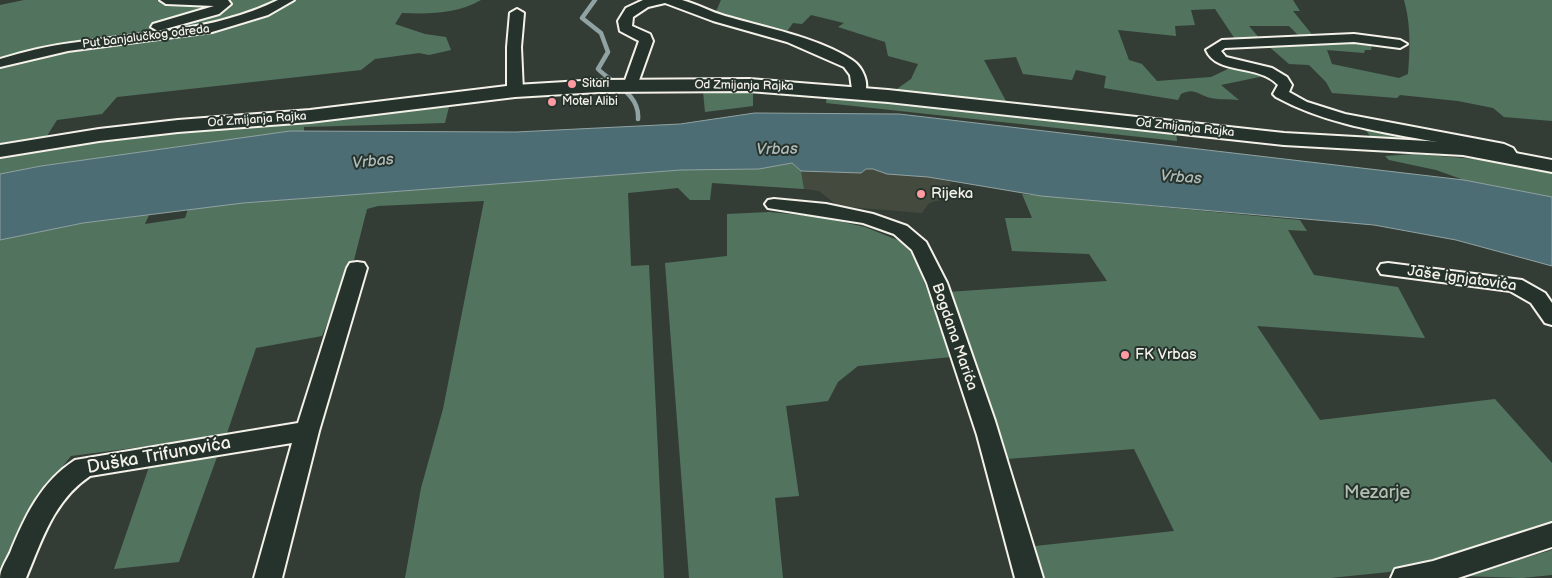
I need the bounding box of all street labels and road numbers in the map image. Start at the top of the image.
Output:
street label: Put banjalučkog odreda [82,22,210,52]
street label: Od Zmijanja Rajka [694,78,794,94]
street label: Od Zmijanja Rajka [207,109,307,131]
street label: Od Zmijanja Rajka [1135,116,1235,140]
street label: Jaše ignjatovića [1406,262,1518,296]
street label: Bogdana Marića [927,281,981,393]
street label: Duška Trifunovića [85,433,233,479]

